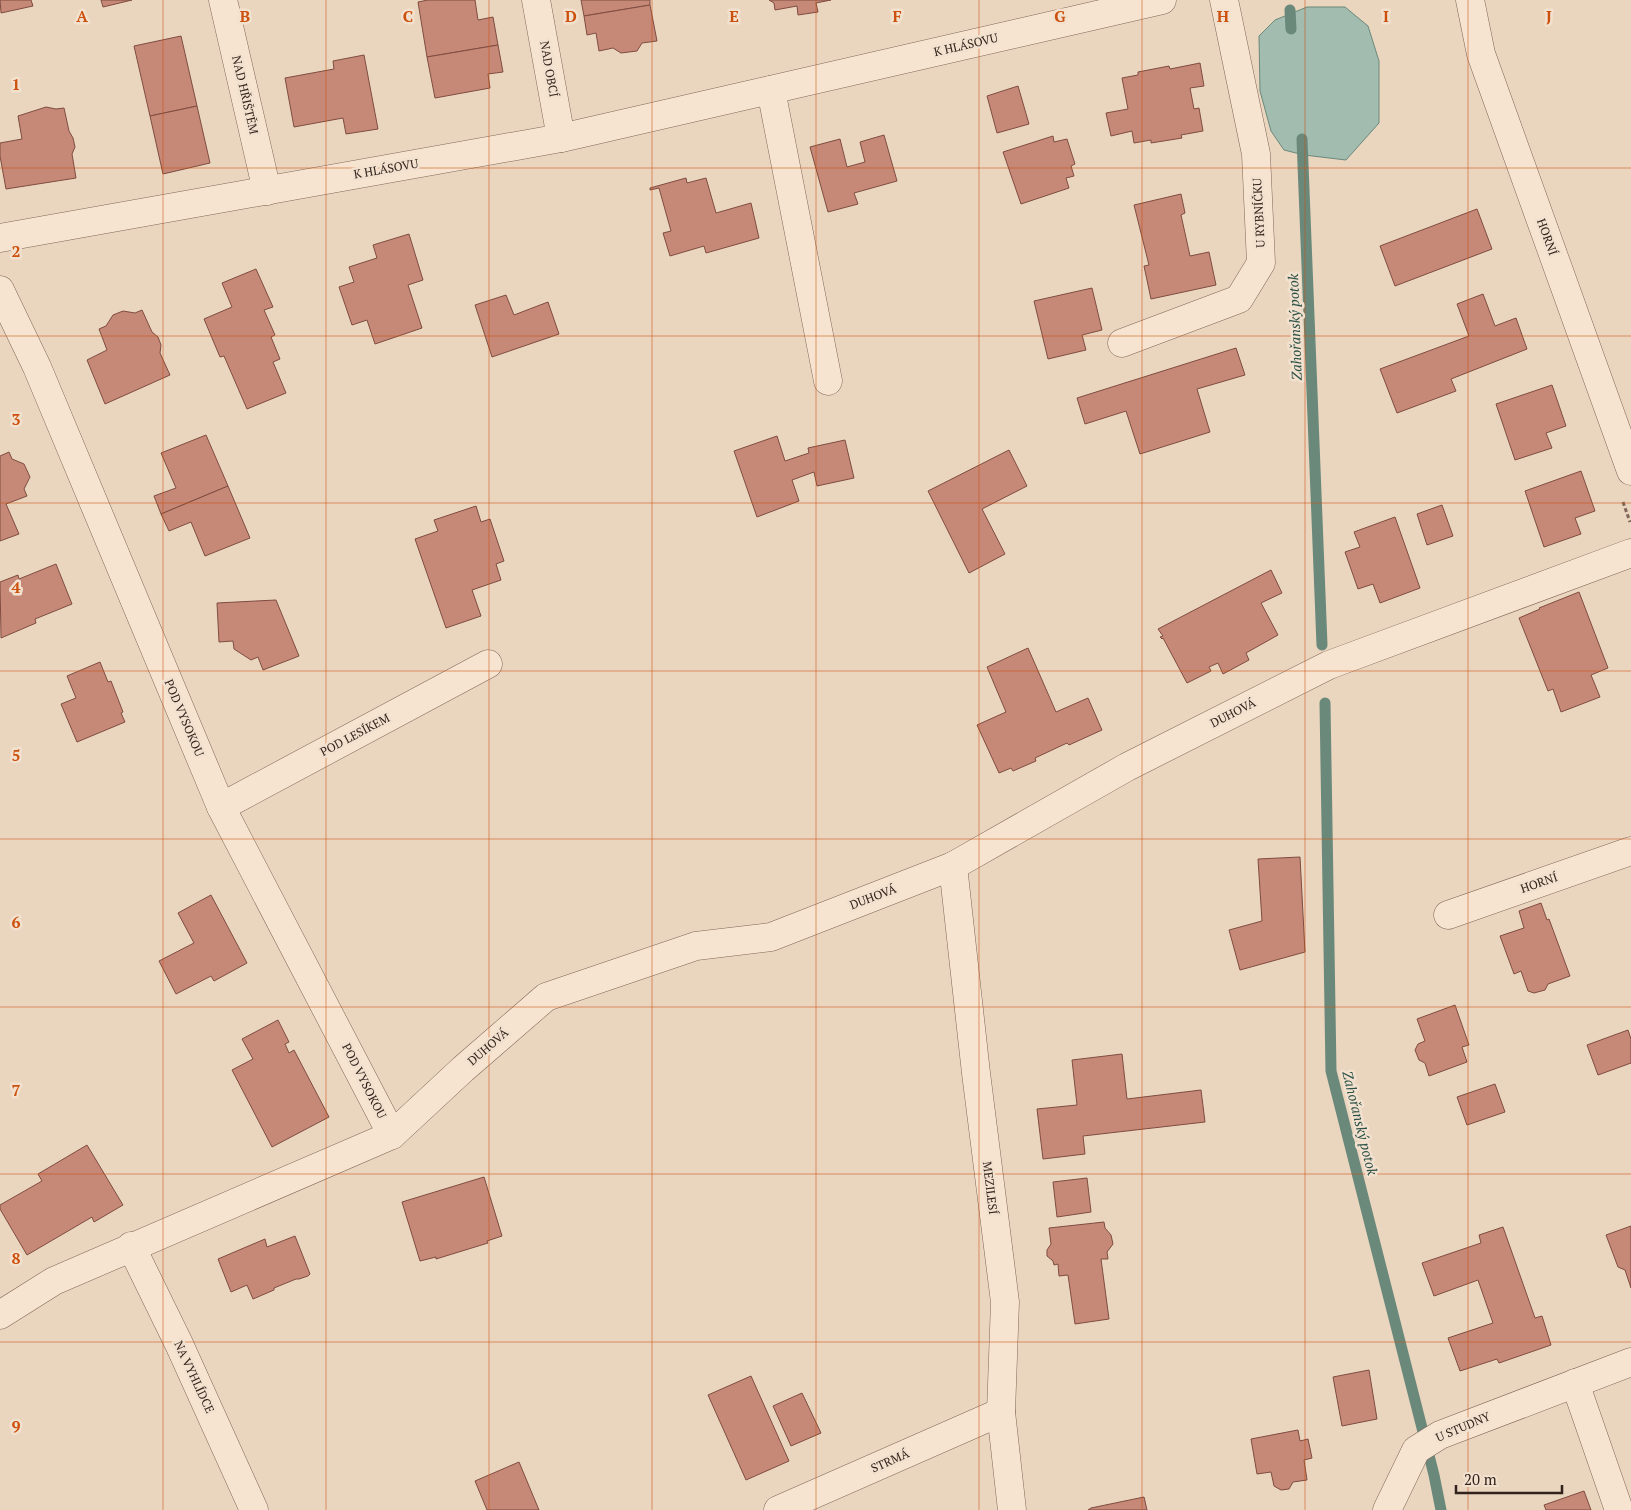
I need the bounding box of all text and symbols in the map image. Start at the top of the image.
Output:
text: A [76,5,88,27]
text: B [240,5,250,27]
text: C [403,5,413,27]
text: D [565,5,577,27]
text: E [729,5,739,27]
text: F [892,5,902,27]
text: G [1054,5,1066,27]
text: H [1217,5,1229,27]
text: I [1383,5,1389,27]
text: J [1546,5,1552,27]
street label: K HLÁSOVU [932,30,999,59]
street label: NAD OBCÍ [537,40,562,99]
street label: NAD HŘIŠTĚM [229,54,262,136]
text: 1 [11,73,21,95]
street label: K HLÁSOVU [352,155,419,182]
street label: U RYBNÍČKU [1249,178,1268,248]
street label: HORNÍ [1534,216,1561,258]
text: 2 [11,240,21,262]
water label: Zahořanský potok [1283,273,1306,381]
text: 3 [11,408,21,430]
text: 4 [11,576,21,598]
street label: POD VYSOKOU [161,677,207,759]
street label: DUHOVÁ [1208,694,1259,730]
street label: POD LESÍKEM [317,710,393,759]
text: 5 [11,744,21,766]
street label: HORNÍ [1518,869,1560,896]
street label: DUHOVÁ [847,880,899,912]
text: 6 [11,911,21,933]
street label: DUHOVÁ [464,1024,512,1068]
street label: POD VYSOKOU [339,1041,390,1121]
water label: Zahořanský potok [1338,1069,1383,1177]
text: 7 [11,1079,21,1101]
street label: MEZILESÍ [980,1161,1001,1216]
text: 8 [11,1247,21,1269]
street label: NA VYHLÍDCE [171,1338,218,1415]
street label: U STUDNY [1433,1408,1493,1445]
text: 9 [11,1415,21,1437]
street label: STRMÁ [868,1445,912,1476]
scale bar [1456,1462,1562,1494]
text: 20 m [1464,1469,1497,1489]

